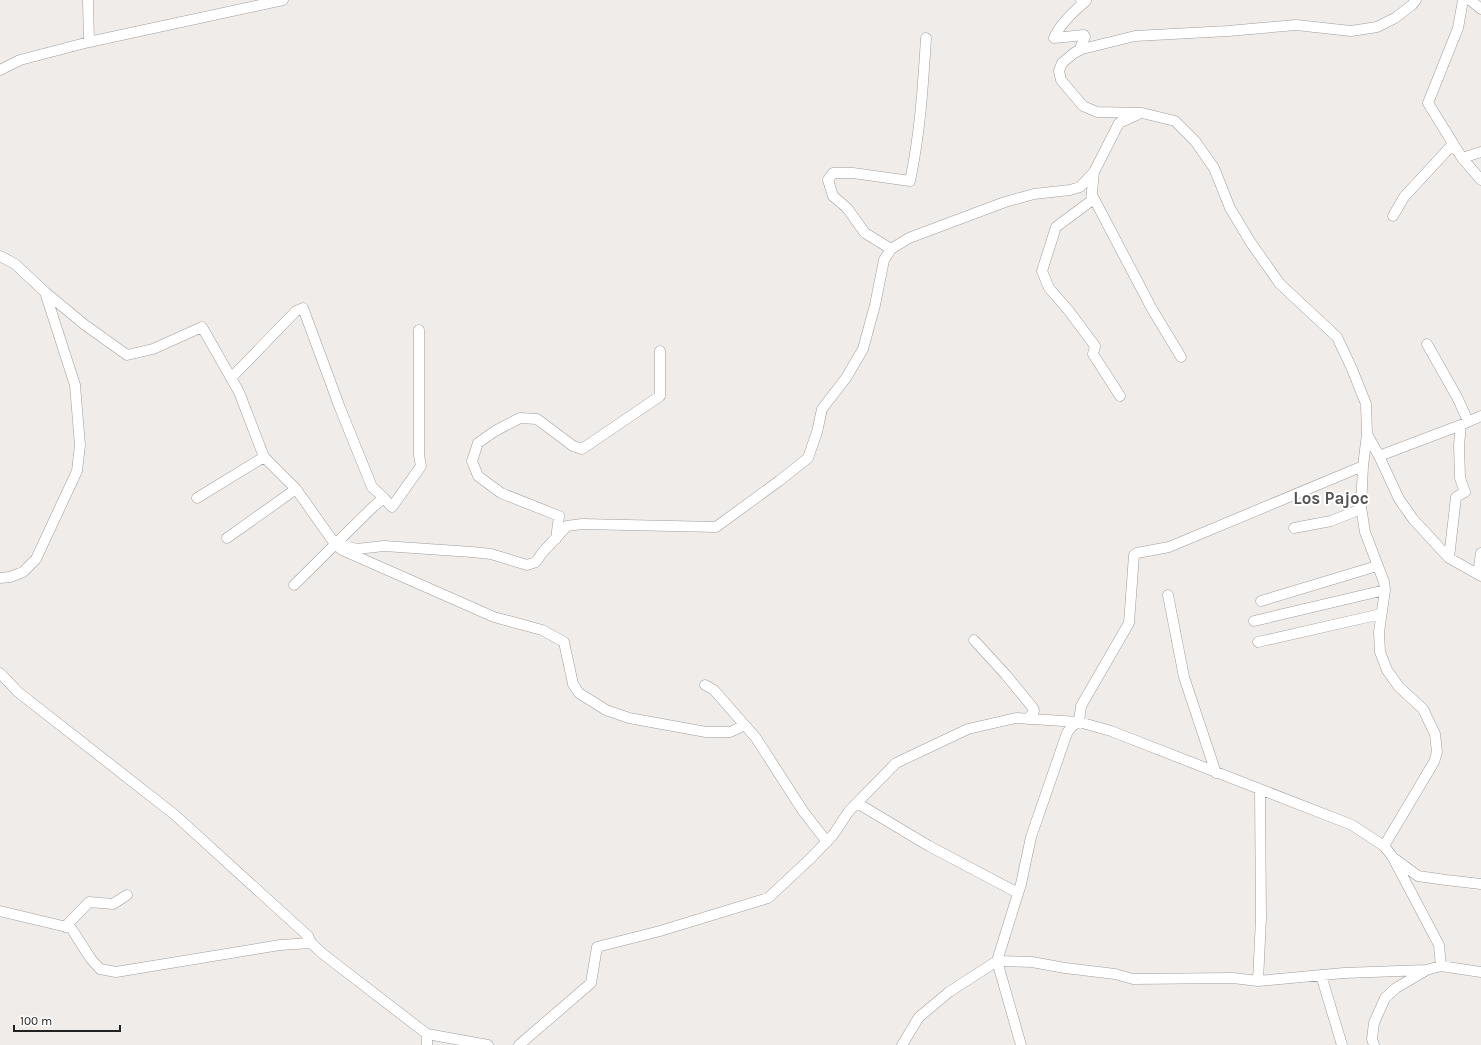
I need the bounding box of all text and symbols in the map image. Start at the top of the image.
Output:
district label: Los Pajoc [1293,488,1369,508]
scale bar [14,1007,120,1033]
text: 100 m [20,1014,52,1028]

